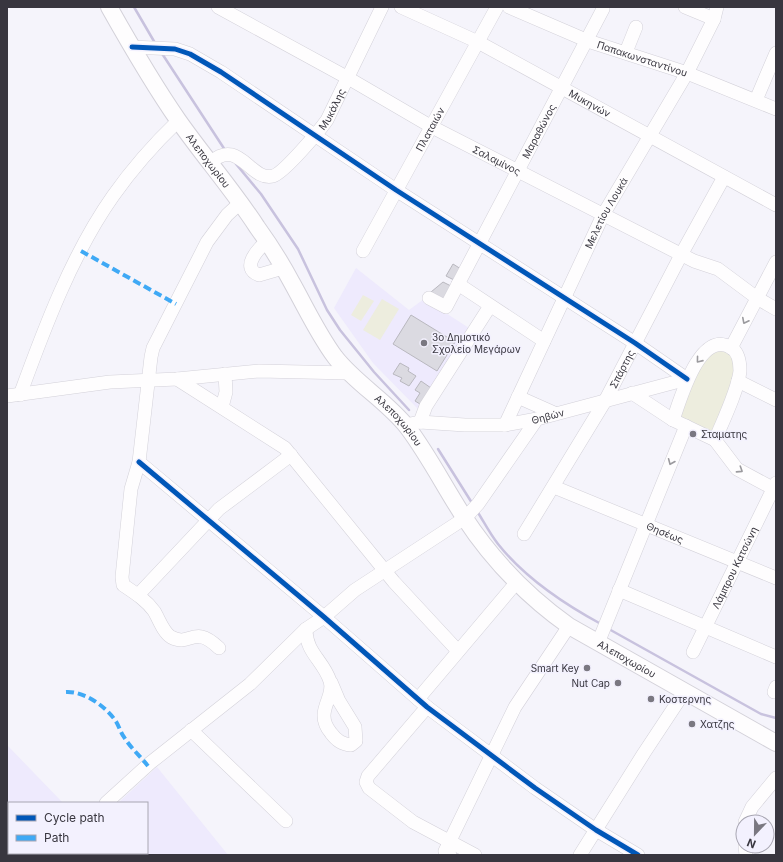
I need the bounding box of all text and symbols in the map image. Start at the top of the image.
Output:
street label: Παπακωνσταντίνου [596,38,689,79]
street label: Μυκάλης [316,86,348,132]
street label: Μυκηνών [567,87,613,119]
street label: Μαραθώνος [519,101,558,161]
street label: Πλαταιών [413,105,447,153]
street label: Αλεποχωρίου [184,131,233,190]
street label: Σαλαμίνος [471,143,523,178]
street label: Μελετίου Λουκά [582,175,630,250]
one-way arrow [742,317,750,324]
place label: 3ο Δημοτικό Σχολείο Μεγάρων [432,331,521,355]
marker: 3ο Δημοτικό Σχολείο Μεγάρων [419,338,429,348]
street label: Σπάρτης [607,347,637,390]
one-way arrow [697,355,704,362]
street label: Αλεποχωρίου [372,392,425,448]
street label: Θηβών [530,406,566,426]
place label: Σταματης [701,428,748,441]
marker: Σταματης [688,429,698,439]
one-way arrow [668,458,676,466]
one-way arrow [736,465,743,473]
street label: Θησέως [645,520,686,546]
street label: Λάμπρου Κατσώνη [709,525,761,611]
street label: Αλεποχωρίου [596,637,658,680]
place label: Smart Key [531,662,579,674]
marker: Smart Key [582,663,592,673]
place label: Nut Cap [571,677,610,689]
marker: Nut Cap [613,678,623,688]
place label: Κοστερνης [659,693,711,706]
marker: Κοστερνης [646,694,656,704]
place label: Χατζης [700,718,735,731]
marker: Χατζης [687,719,697,729]
legend [8,802,148,854]
text: Cycle path [44,810,105,825]
north arrow [735,814,775,854]
text: Path [44,830,69,845]
text: N [745,835,758,851]

